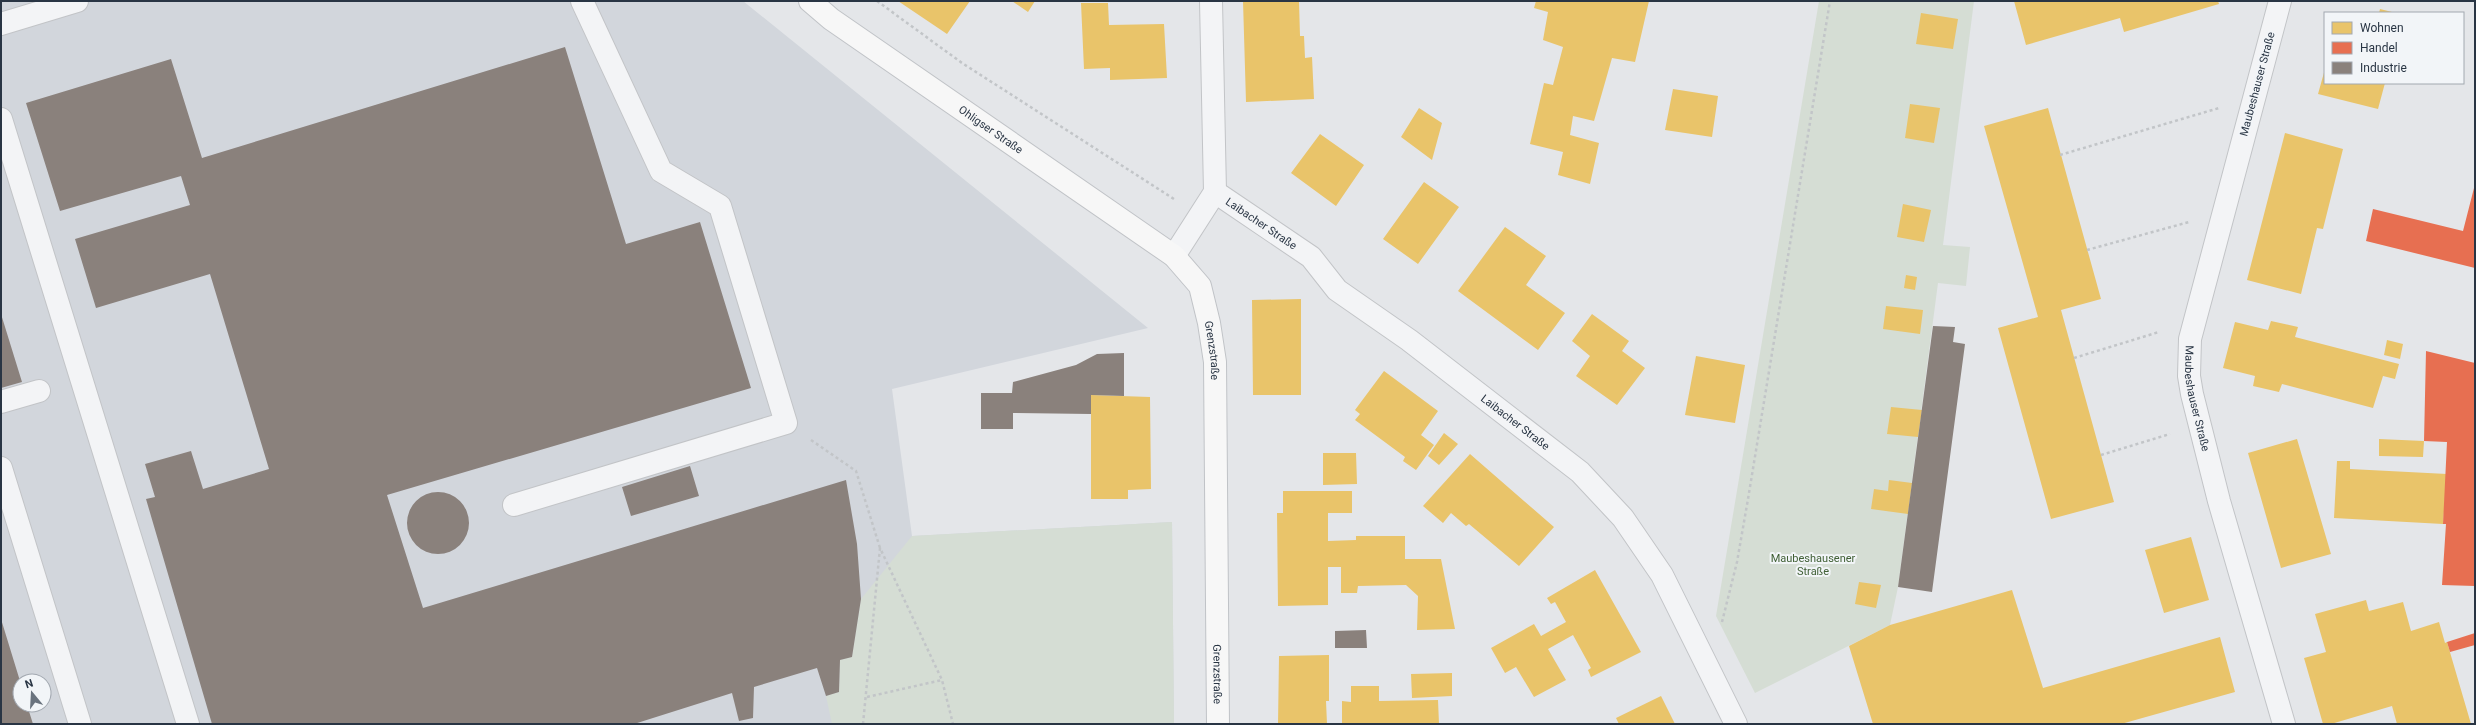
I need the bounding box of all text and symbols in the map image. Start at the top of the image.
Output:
legend [2324,12,2464,84]
text: Wohnen [2360,21,2404,35]
street label: Maubeshauser Straße [2237,30,2278,138]
text: Handel [2360,41,2398,55]
text: Industrie [2360,61,2407,75]
street label: Ohligser Straße [956,103,1025,157]
street label: Laibacher Straße [1223,195,1299,253]
street label: Grenzstraße [1202,320,1221,380]
street label: Maubeshauser Straße [2182,345,2212,453]
street label: Laibacher Straße [1478,392,1552,453]
park label: Maubeshausener Straße [1771,552,1856,578]
street label: Grenzstraße [1210,644,1224,704]
north arrow [12,673,52,713]
text: N [23,677,35,691]

